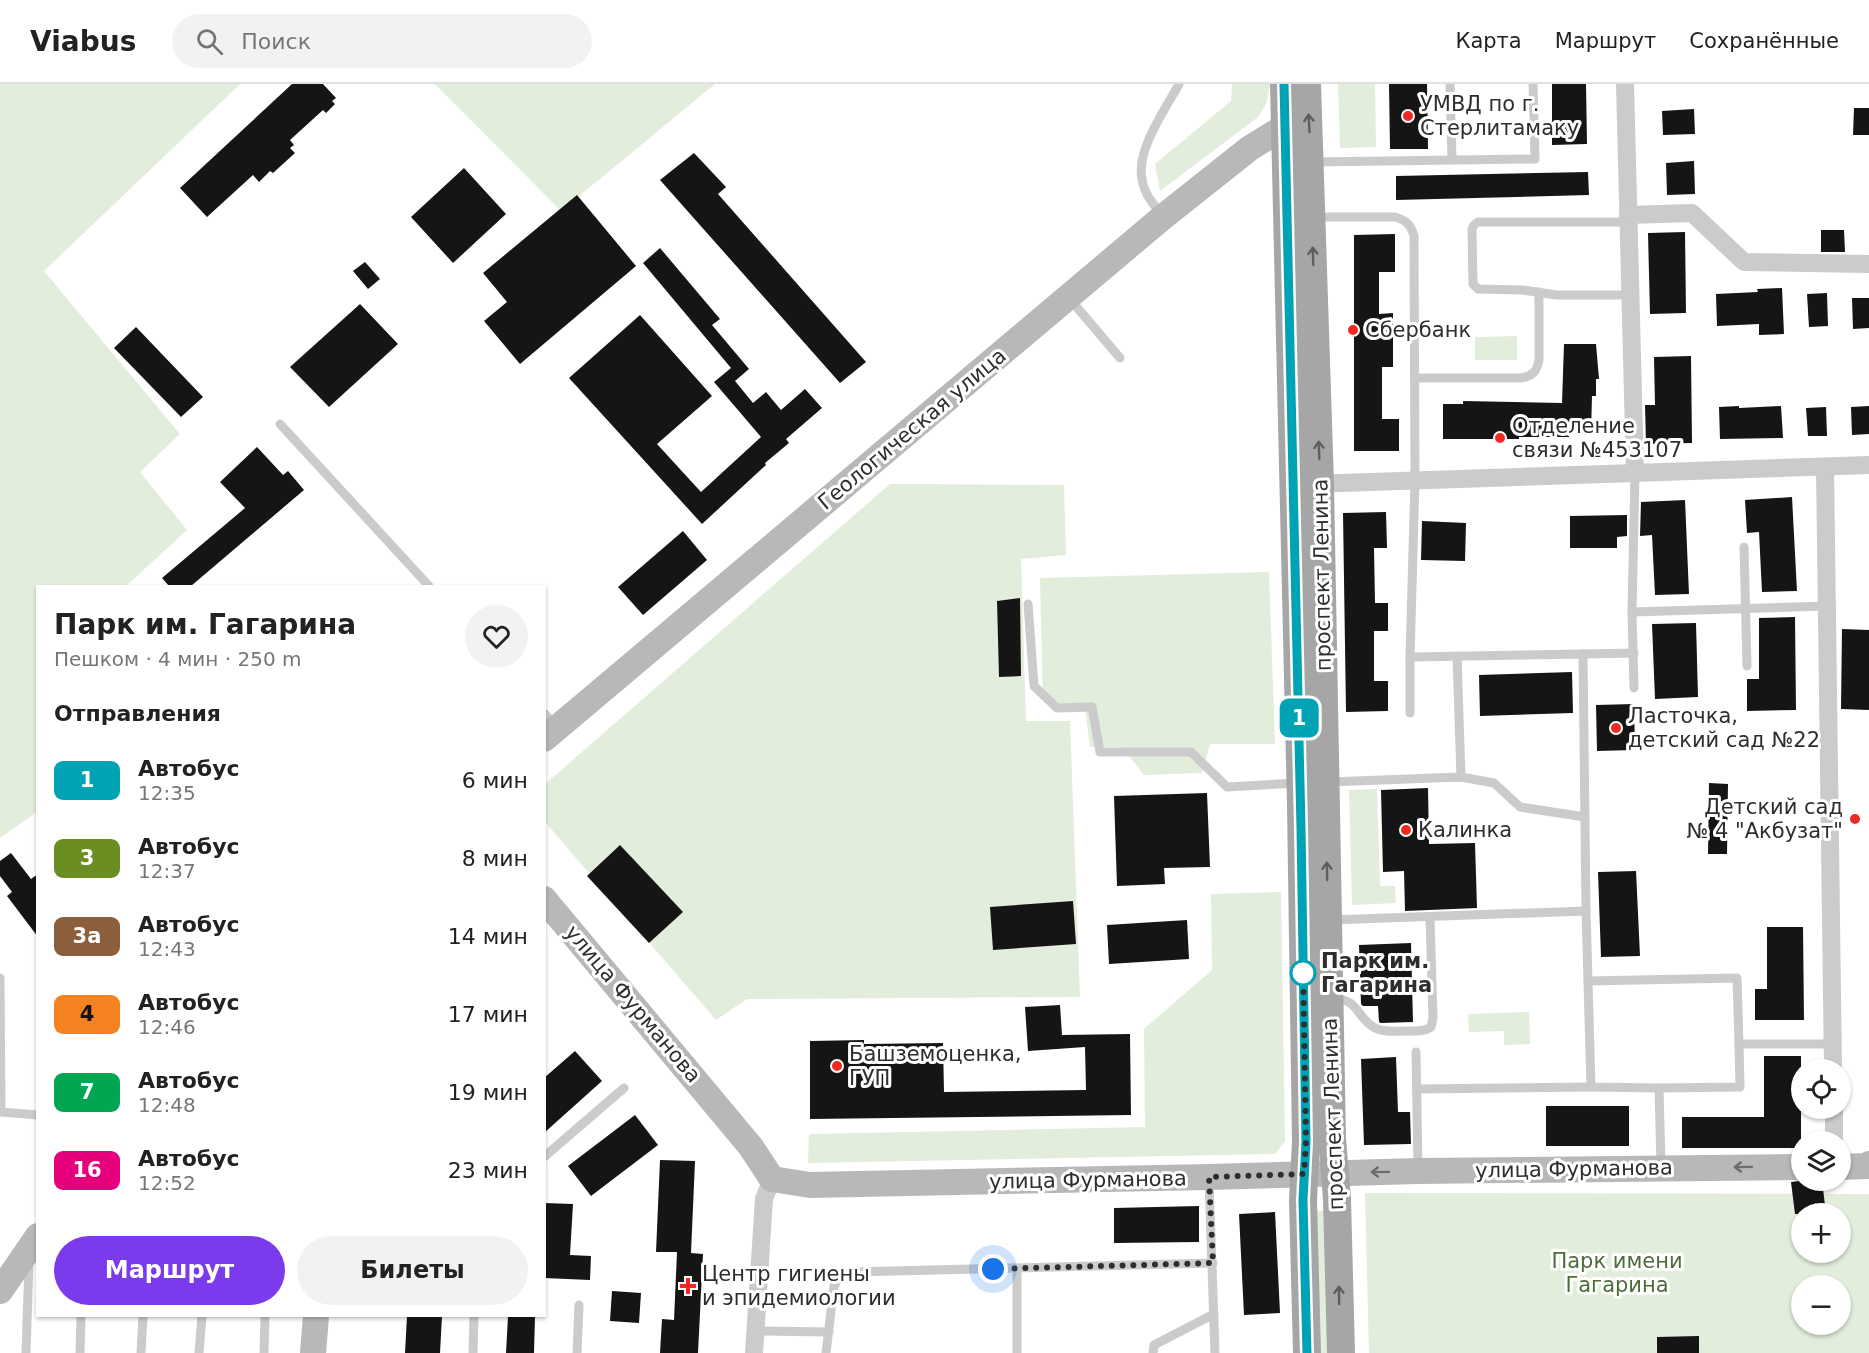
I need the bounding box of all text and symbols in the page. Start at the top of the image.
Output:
search box [172,14,592,68]
text: Viabus [30,25,136,58]
icon: search [193,25,226,58]
text: Поиск [241,29,311,54]
text: Карта [1456,29,1522,53]
text: Маршрут [1555,29,1656,53]
text: Сохранённые [1689,29,1839,53]
place label: УМВД по г. Стерлитамаку [1420,92,1579,140]
marker: УМВД по г. Стерлитамаку [1401,109,1415,123]
one-way arrow [1303,114,1314,134]
one-way arrow [1308,246,1319,266]
place label: Сбербанк [1365,318,1471,342]
marker: Сбербанк [1346,323,1360,337]
street label: Геологическая улица [813,343,1011,515]
place label: Отделение связи №453107 [1512,414,1682,462]
marker: Отделение связи №453107 [1493,431,1507,445]
one-way arrow [1313,441,1324,461]
street label: проспект Ленина [1308,479,1336,671]
button: heart [465,605,528,668]
text: Парк им. Гагарина [54,608,356,641]
text: Пешком · 4 мин · 250 m [54,647,301,671]
line badge: 1 [1280,698,1318,738]
text: Отправления [54,701,221,726]
place label: Ласточка, детский сад №22 [1628,704,1820,752]
text: 1 [1292,706,1306,730]
marker: Ласточка, детский сад №22 [1609,721,1623,735]
text: Автобус [138,756,240,781]
text: 1 [80,768,94,792]
text: 6 мин [462,768,528,793]
text: 12:35 [138,781,196,805]
place label: Детский сад № 4 "Акбузат" [1686,795,1843,843]
marker: Детский сад № 4 "Акбузат" [1848,812,1862,826]
place label: Калинка [1418,818,1512,842]
marker: Калинка [1399,823,1413,837]
text: Автобус [138,834,240,859]
text: 3 [80,846,94,870]
text: 8 мин [462,846,528,871]
text: 12:37 [138,859,196,883]
one-way arrow [1321,861,1333,881]
text: Автобус [138,912,240,937]
street label: улица Фурманова [560,921,706,1087]
text: 3а [73,924,101,948]
text: 14 мин [448,924,528,949]
text: 12:43 [138,937,196,961]
place label: Парк им. Гагарина [1321,949,1432,997]
marker: Парк им. Гагарина [1290,960,1316,986]
text: Автобус [138,990,240,1015]
text: 4 [80,1002,94,1026]
text: 17 мин [448,1002,528,1027]
text: 12:46 [138,1015,196,1039]
street label: проспект Ленина [1318,1017,1348,1211]
place label: Башземоценка, ГУП [849,1042,1021,1090]
marker: Башземоценка, ГУП [830,1059,844,1073]
map controls [1791,1059,1851,1335]
button: locate [1791,1059,1851,1119]
text: Автобус [138,1068,240,1093]
text: 7 [80,1080,94,1104]
text: 19 мин [448,1080,528,1105]
text: 12:48 [138,1093,196,1117]
button: layers [1791,1131,1851,1191]
text: Автобус [138,1146,240,1171]
street label: улица Фурманова [1475,1155,1673,1183]
text: 16 [72,1158,102,1182]
text: 23 мин [448,1158,528,1183]
one-way arrow [1734,1162,1754,1173]
street label: улица Фурманова [989,1166,1187,1194]
one-way arrow [1371,1166,1391,1177]
text: 12:52 [138,1171,196,1195]
button: + [1791,1203,1851,1263]
button: Маршрут [54,1236,285,1305]
button: Билеты [297,1236,528,1305]
park label: Парк имени Гагарина [1551,1249,1683,1297]
your location [978,1254,1008,1284]
place label: Центр гигиены и эпидемиологии [702,1262,896,1310]
button: − [1791,1275,1851,1335]
marker: Центр гигиены и эпидемиологии [679,1277,697,1295]
one-way arrow [1334,1285,1345,1305]

